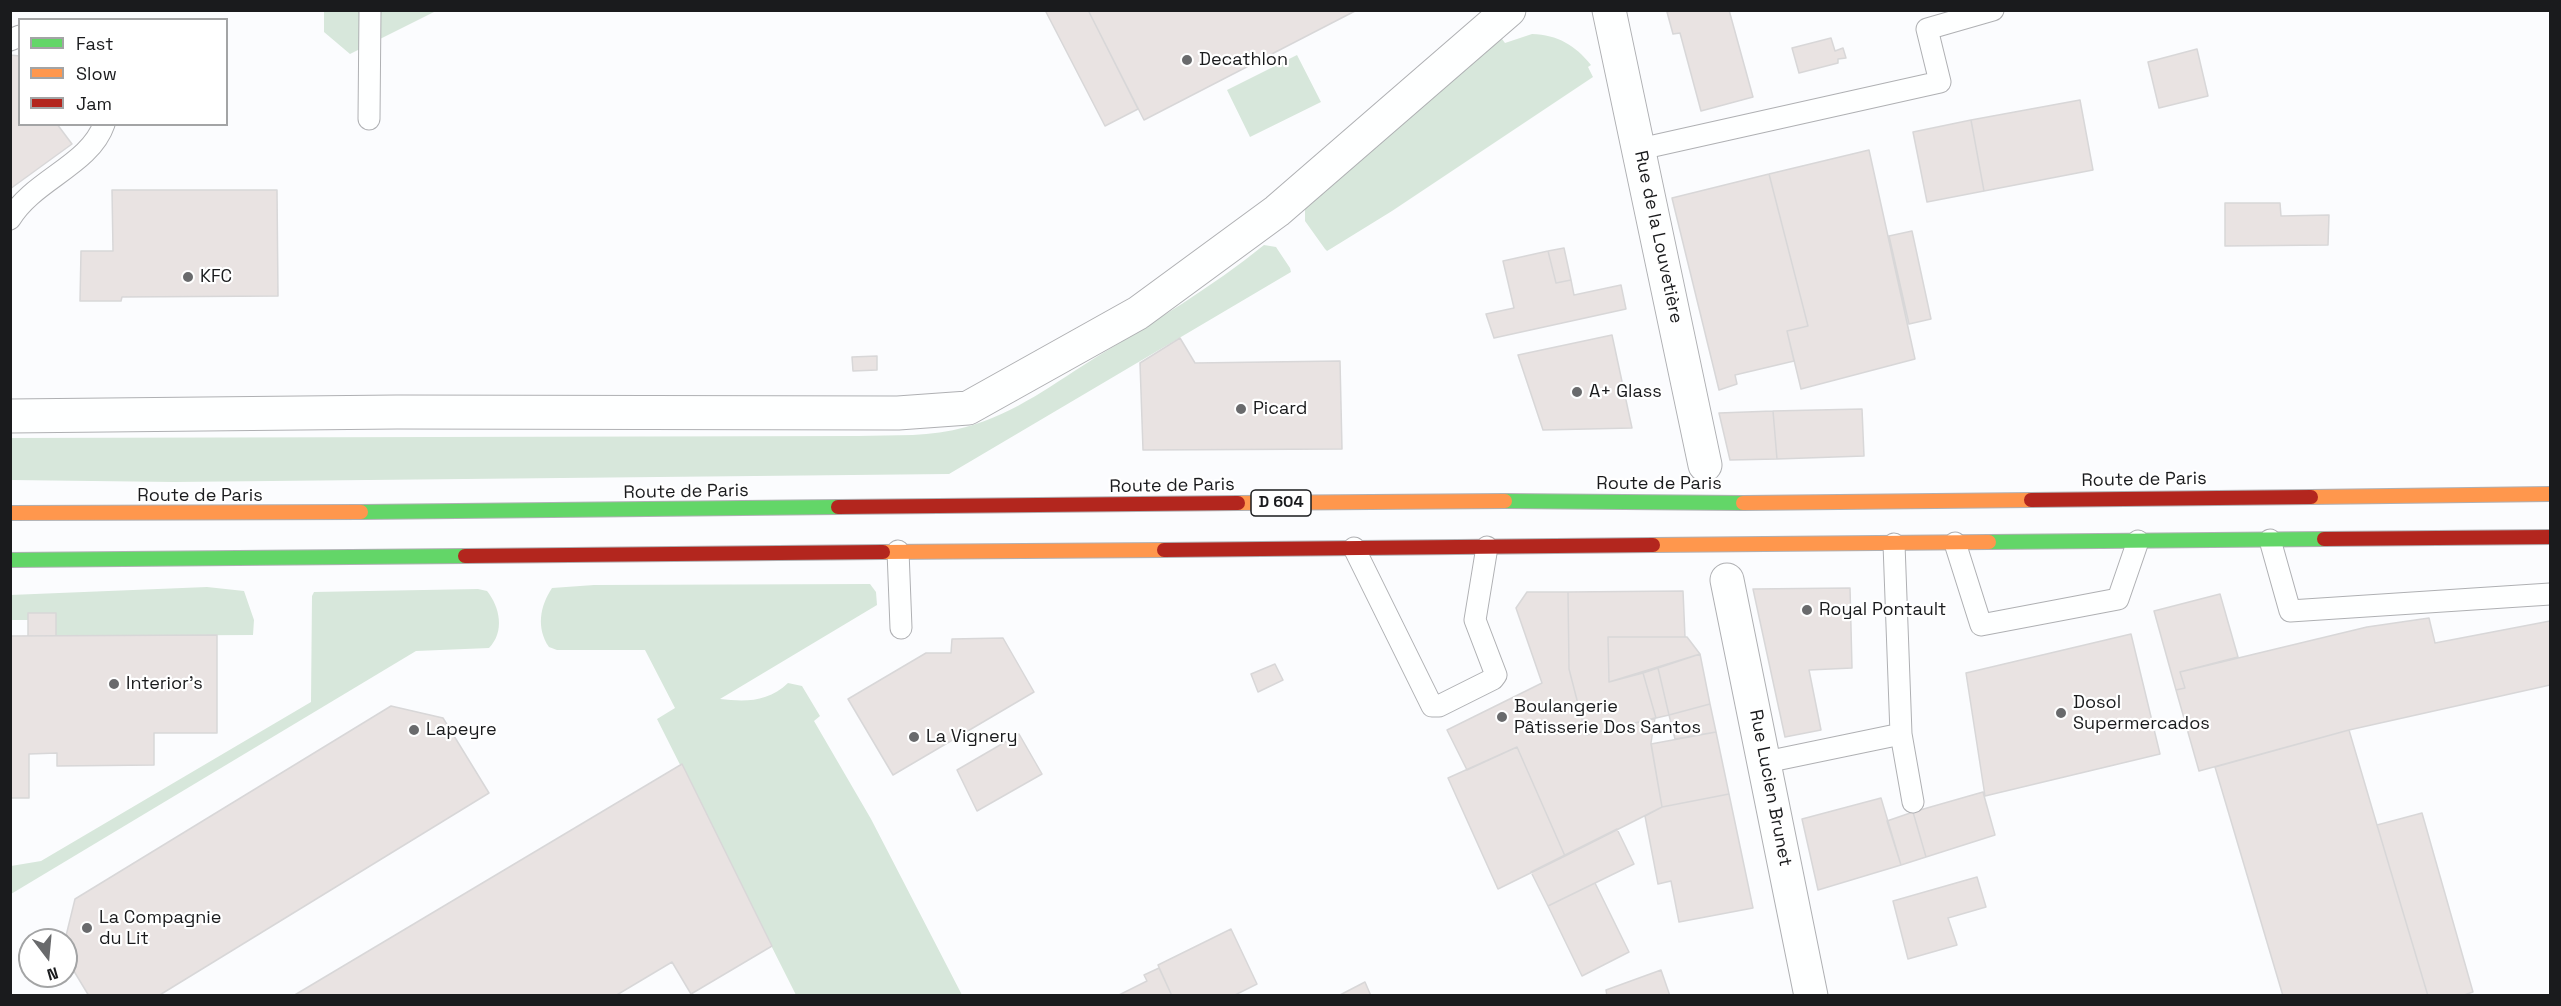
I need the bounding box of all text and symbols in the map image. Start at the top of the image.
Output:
legend [18,18,228,126]
text: Fast [76,32,113,55]
place label: Decathlon [1199,49,1288,71]
marker: Decathlon [1180,53,1194,67]
text: Slow [76,62,117,85]
text: Jam [76,92,112,115]
street label: Rue de la Louvetière [1629,149,1687,325]
place label: KFC [200,266,232,288]
marker: KFC [181,270,195,284]
place label: A+ Glass [1589,381,1662,403]
marker: A+ Glass [1570,385,1584,399]
place label: Picard [1253,398,1307,420]
marker: Picard [1234,402,1248,416]
street label: Route de Paris [2081,468,2207,492]
street label: Route de Paris [1596,473,1722,495]
street label: Route de Paris [1109,474,1235,498]
street label: Route de Paris [623,480,749,504]
street label: Route de Paris [137,485,263,507]
road number: D 604 [1251,490,1311,516]
place label: Royal Pontault [1819,599,1946,621]
marker: Royal Pontault [1800,603,1814,617]
place label: Interior's [126,673,203,695]
marker: Interior's [107,677,121,691]
place label: Dosol Supermercados [2073,692,2210,734]
place label: Boulangerie Pâtisserie Dos Santos [1514,696,1701,738]
marker: Dosol Supermercados [2054,706,2068,720]
street label: Rue Lucien Brunet [1744,708,1796,868]
marker: Boulangerie Pâtisserie Dos Santos [1495,710,1509,724]
place label: Lapeyre [426,719,497,741]
marker: Lapeyre [407,723,421,737]
place label: La Vignery [926,726,1017,748]
marker: La Vignery [907,730,921,744]
place label: La Compagnie du Lit [99,907,221,950]
marker: La Compagnie du Lit [80,921,94,935]
north arrow [18,928,78,988]
text: N [45,962,61,985]

